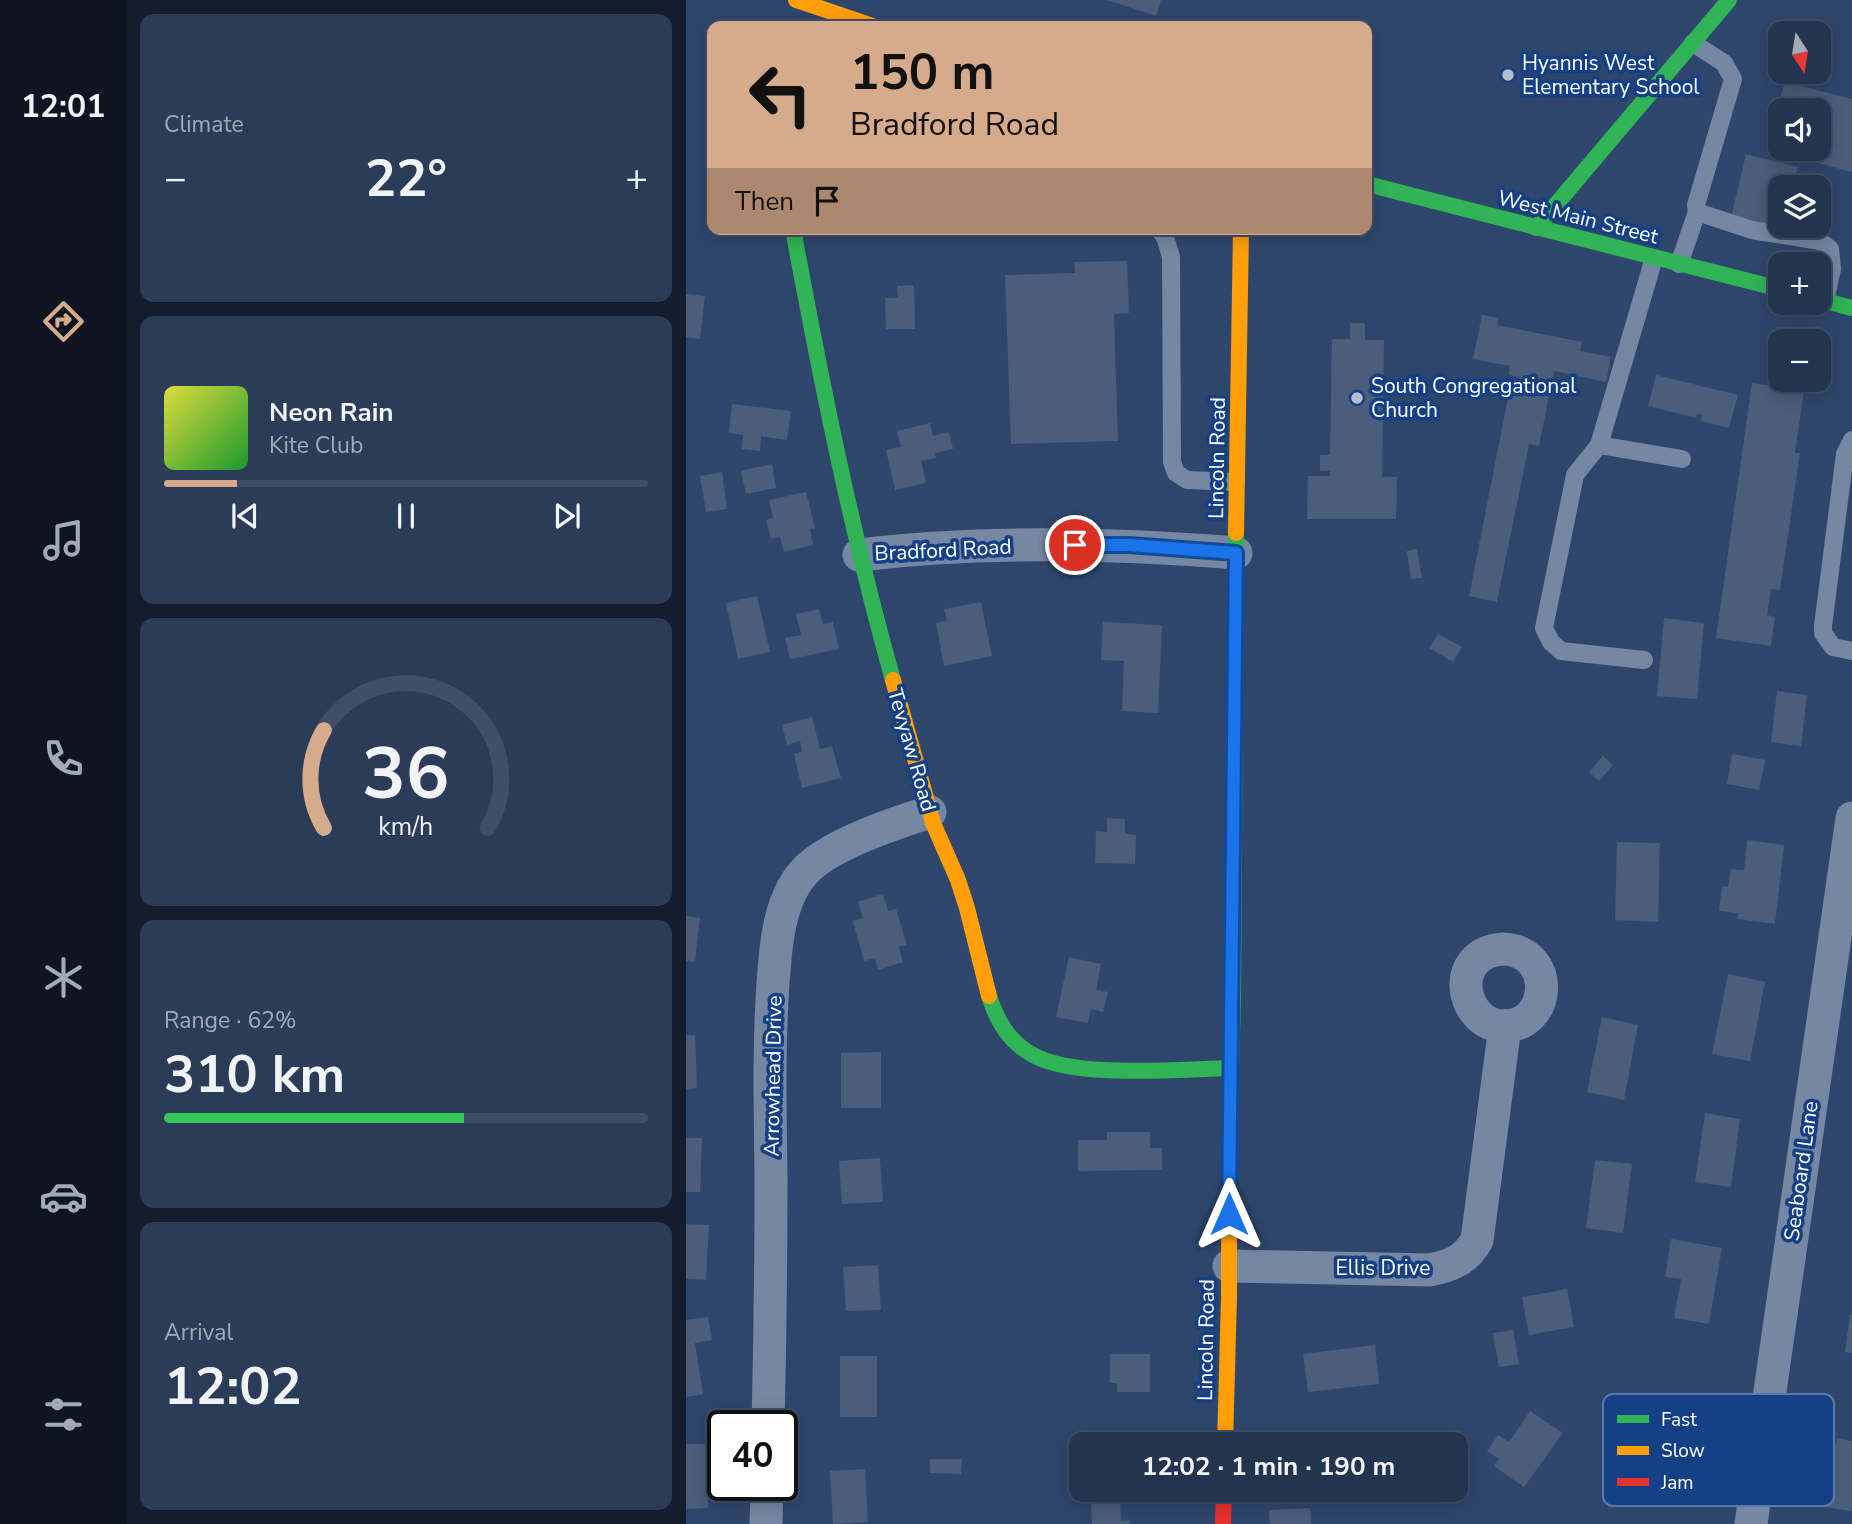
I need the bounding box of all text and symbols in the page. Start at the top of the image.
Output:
north arrow [1768,21,1830,84]
map controls [1768,21,1831,392]
text: 150 m [850,39,994,106]
icon: left [735,49,826,140]
place label: Hyannis West Elementary School [1522,49,1700,101]
marker: Hyannis West Elementary School [1500,67,1516,83]
text: 12:01 [21,85,105,128]
button: sound [1768,98,1831,161]
text: Bradford Road [850,103,1059,146]
text: Climate [164,109,244,140]
text: 22° [365,143,447,214]
text: − [164,153,187,204]
text: + [625,153,648,204]
button: layers [1768,175,1831,238]
icon: arrive [808,182,846,220]
text: Then [735,184,794,219]
street label: West Main Street [1495,184,1662,251]
button: + [1768,252,1831,315]
icon: directions [39,297,88,346]
button: − [1768,329,1831,392]
place label: South Congregational Church [1371,372,1577,424]
marker: South Congregational Church [1349,390,1365,406]
text: Neon Rain [269,395,394,430]
street label: Lincoln Road [1202,397,1232,519]
text: Kite Club [269,430,363,461]
icon: previous [226,497,264,535]
icon: pause [387,497,425,535]
icon: next [548,497,586,535]
pin [1045,515,1105,575]
icon: music [39,516,88,565]
icon: arrive [1056,526,1094,564]
street label: Bradford Road [874,532,1012,568]
street label: Tevyaw Road [881,685,943,815]
text: 36 [362,724,450,824]
icon: phone [39,734,88,783]
text: km/h [378,810,434,844]
icon: climate [39,953,88,1002]
street label: Arrowhead Drive [758,995,788,1157]
text: Range · 62% [164,1005,296,1036]
text: 310 km [164,1039,345,1110]
street label: Seaboard Lane [1777,1099,1825,1243]
icon: car [39,1172,88,1221]
position arrow [1192,1177,1266,1251]
street label: Ellis Drive [1336,1254,1430,1282]
street label: Lincoln Road [1191,1279,1221,1401]
text: Arrival [164,1317,233,1348]
text: 12:02 [164,1351,302,1422]
icon: filters [39,1390,88,1439]
legend [1603,1394,1834,1506]
text: Fast [1661,1407,1697,1433]
speed limit sign: 40 [707,1410,798,1501]
text: Slow [1661,1438,1705,1464]
text: 12:02 · 1 min · 190 m [1142,1449,1395,1484]
text: Jam [1660,1470,1694,1496]

